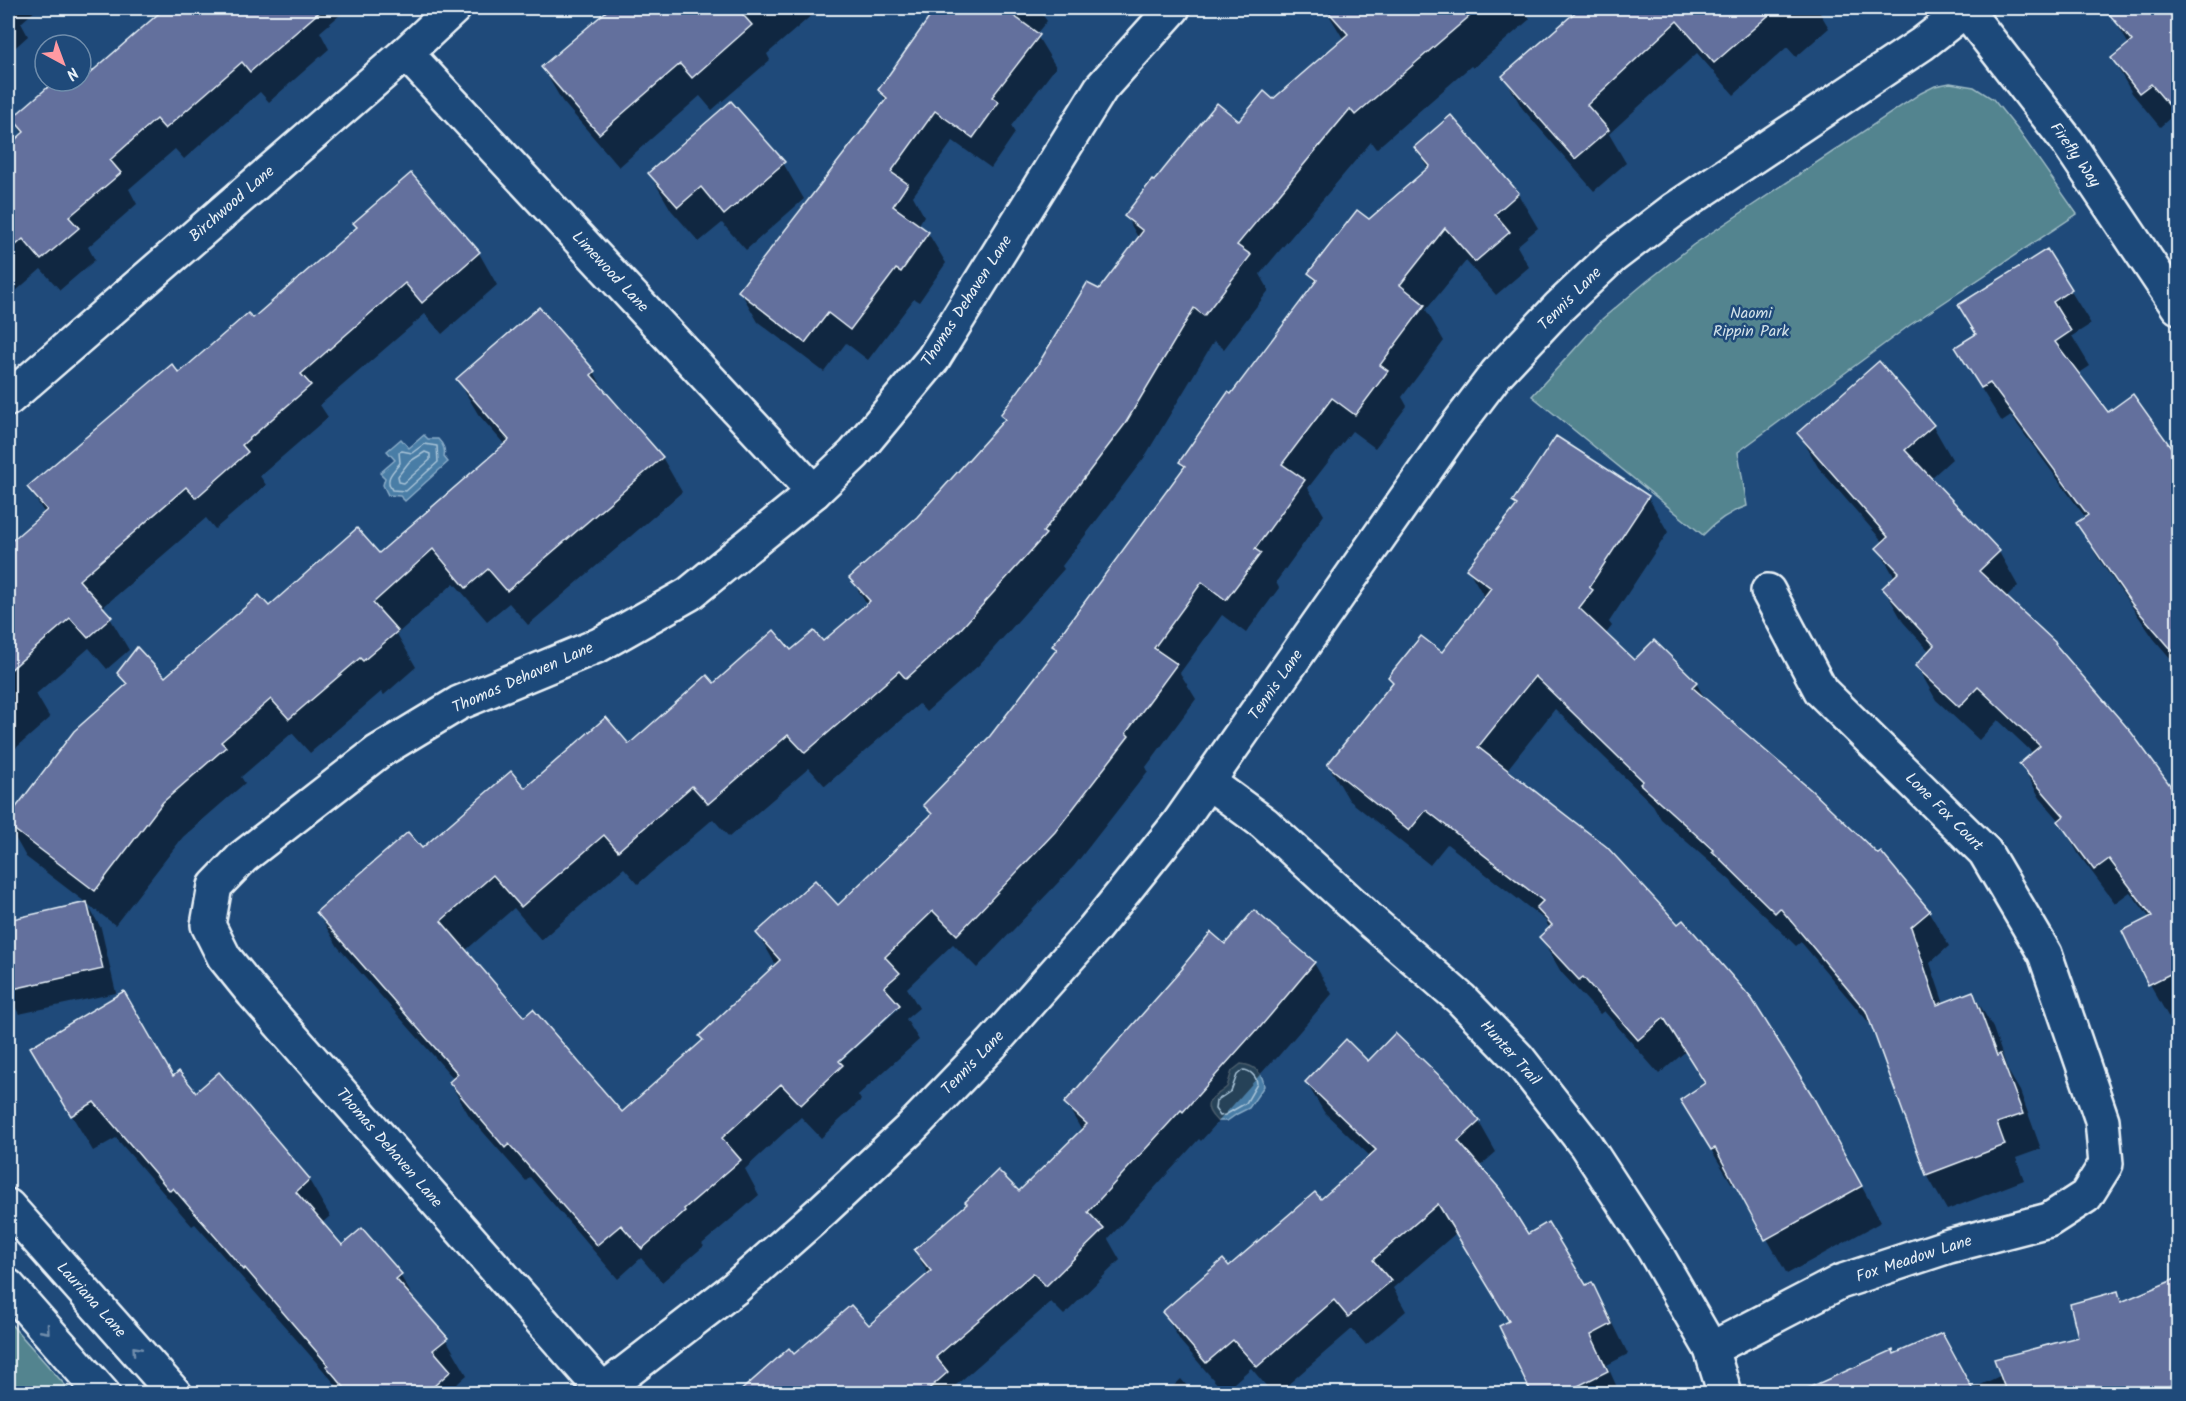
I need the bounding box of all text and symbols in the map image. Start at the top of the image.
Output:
north arrow [33,33,93,93]
text: N [60,60,84,86]
street label: Firefly Way [2043,117,2107,193]
street label: Birchwood Lane [184,160,280,248]
street label: Limewood Lane [565,225,655,319]
street label: Thomas Dehaven Lane [915,230,1019,372]
street label: Tennis Lane [1532,261,1608,337]
park label: Naomi Rippin Park [1713,301,1790,344]
street label: Thomas Dehaven Lane [448,636,598,720]
street label: Tennis Lane [1242,644,1310,726]
street label: Lone Fox Court [1899,767,1990,858]
street label: Hunter Trail [1474,1014,1546,1092]
street label: Tennis Lane [936,1025,1010,1101]
street label: Thomas Dehaven Lane [330,1082,448,1214]
street label: Fox Meadow Lane [1853,1228,1975,1290]
street label: Lauriana Lane [50,1256,132,1344]
one-way arrow [39,1323,50,1334]
one-way arrow [132,1346,143,1357]

